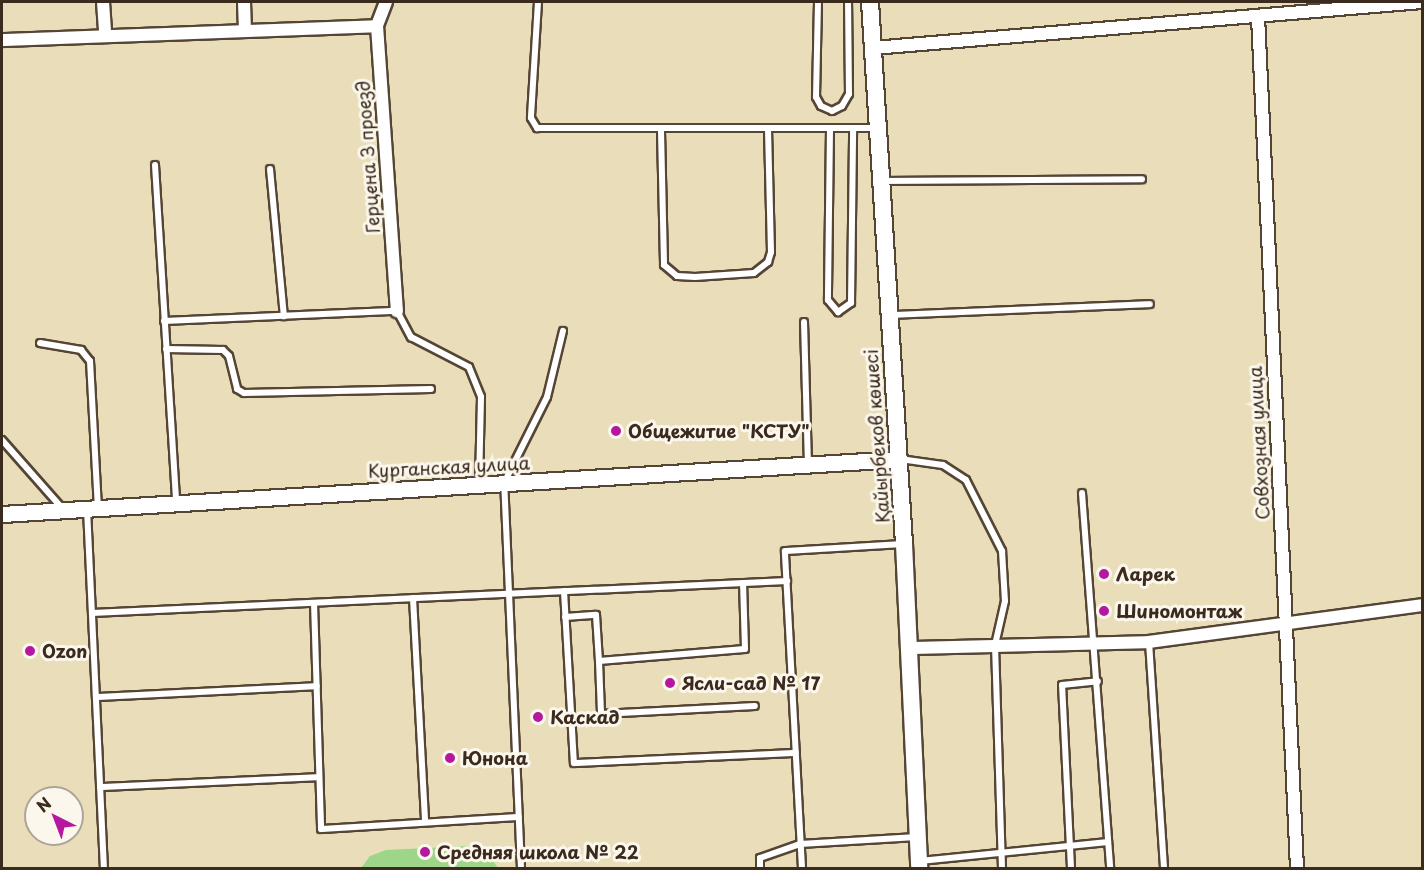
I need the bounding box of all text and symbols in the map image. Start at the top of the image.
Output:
street label: Герцена 3 проезд [352,79,384,235]
street label: Қайырбеков көшесі [860,349,894,523]
street label: Совхозная улица [1244,365,1274,521]
place label: Общежитие "КСТУ" [628,420,810,442]
marker: Общежитие "КСТУ" [609,424,623,438]
street label: Курганская улица [367,452,531,482]
place label: Ларек [1116,563,1175,585]
marker: Ларек [1097,567,1111,581]
place label: Шиномонтаж [1116,600,1242,622]
marker: Шиномонтаж [1097,604,1111,618]
place label: Ozon [42,640,87,662]
marker: Ozon [23,644,37,658]
place label: Ясли-сад № 17 [682,672,820,694]
marker: Ясли-сад № 17 [663,676,677,690]
place label: Каскад [550,706,619,728]
marker: Каскад [531,710,545,724]
place label: Юнона [462,747,528,769]
marker: Юнона [443,751,457,765]
north arrow [24,786,84,846]
text: N [31,791,56,817]
place label: Средняя школа № 22 [437,841,640,863]
marker: Средняя школа № 22 [418,845,432,859]

